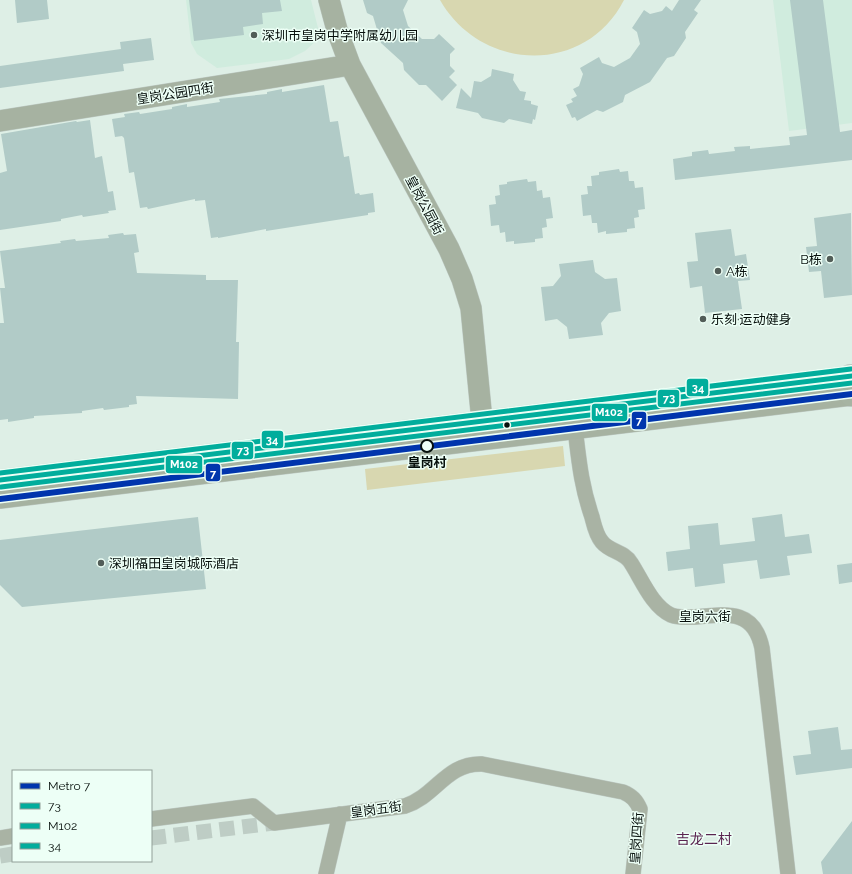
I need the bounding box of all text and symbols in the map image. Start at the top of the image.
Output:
place label: 深圳市皇岗中学附属幼儿园 [262,28,418,43]
marker: 深圳市皇岗中学附属幼儿园 [249,30,259,40]
street label: 皇岗公园四街 [135,80,215,107]
street label: 皇岗公园街 [403,173,446,237]
place label: B栋 [800,252,822,267]
marker: B栋 [825,254,835,264]
place label: A栋 [726,264,748,279]
marker: A栋 [713,266,723,276]
place label: 乐刻·运动健身 [711,312,791,327]
marker: 乐刻·运动健身 [698,314,708,324]
line badge: 34 [686,378,709,397]
text: 34 [692,382,704,395]
line badge: 73 [657,389,680,408]
text: 73 [663,392,675,405]
line badge: M102 [591,403,628,422]
text: M102 [595,406,623,419]
line badge: 7 [631,411,647,430]
text: 7 [636,414,643,427]
unlabelled marker [502,420,512,430]
line badge: 34 [261,430,284,449]
text: 34 [266,434,278,447]
marker: 皇岗村 [420,439,434,453]
line badge: 73 [231,441,254,460]
text: 73 [237,444,249,457]
line badge: M102 [165,455,203,474]
place label: 皇岗村 [407,455,447,470]
text: M102 [170,458,198,471]
line badge: 7 [205,463,221,482]
text: 7 [210,467,217,480]
place label: 深圳福田皇岗城际酒店 [109,556,239,571]
marker: 深圳福田皇岗城际酒店 [96,558,106,568]
street label: 皇岗六街 [679,609,731,624]
legend [12,770,152,862]
text: Metro 7 [48,779,91,793]
street label: 皇岗五街 [349,798,403,821]
text: 73 [48,799,61,813]
street label: 皇岗四街 [627,812,646,865]
text: M102 [48,819,77,833]
district label: 吉龙二村 [676,831,732,847]
text: 34 [48,839,61,853]

